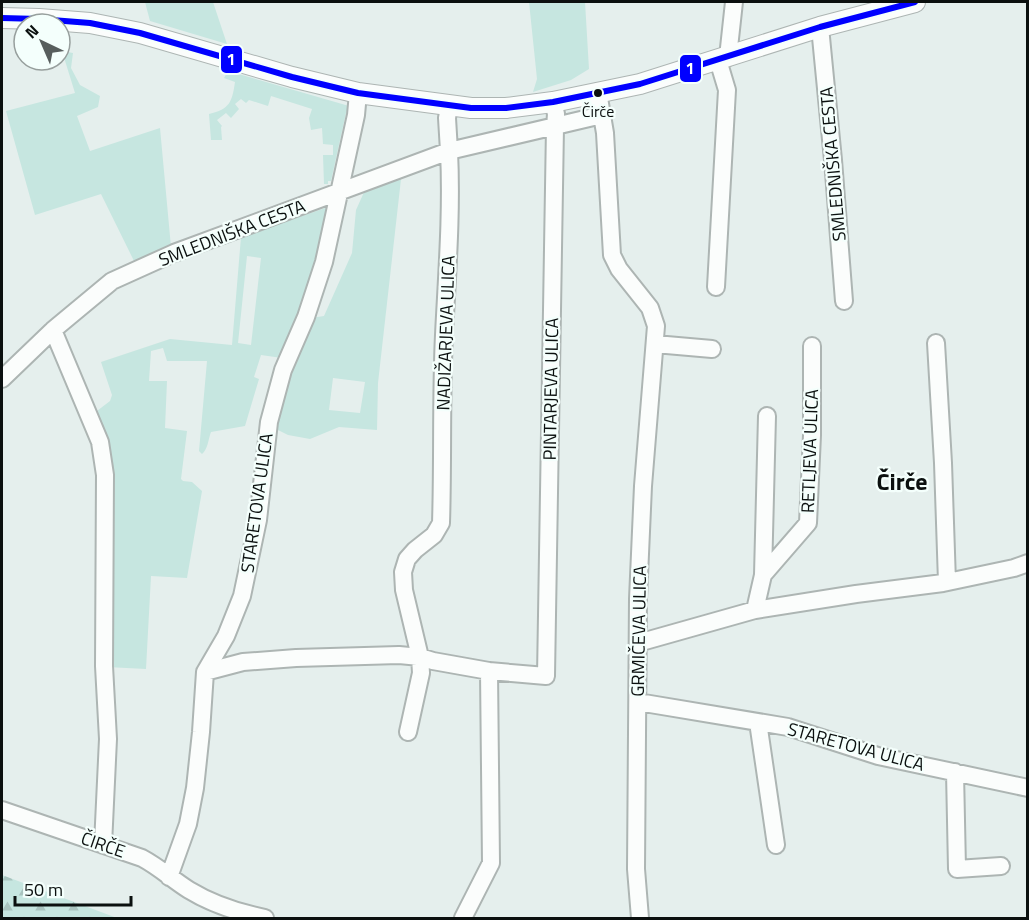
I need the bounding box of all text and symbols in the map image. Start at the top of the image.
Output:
north arrow [12,12,72,72]
text: N [19,19,44,44]
line badge: 1 [220,45,243,74]
text: 1 [227,47,235,71]
line badge: 1 [679,54,702,83]
text: 1 [686,56,694,80]
street label: SMLEDNIŠKA CESTA [812,85,853,243]
marker: Čirče [592,87,604,99]
place label: Čirče [582,99,614,123]
street label: SMLEDNIŠKA CESTA [155,192,309,273]
street label: NADIŽARJEVA ULICA [429,255,462,411]
street label: PINTARJEVA ULICA [536,317,565,461]
street label: RETLJEVA ULICA [794,388,825,513]
street label: STARETOVA ULICA [233,431,280,574]
district label: Čirče [877,463,928,499]
street label: GRMIČEVA ULICA [624,565,653,697]
street label: STARETOVA ULICA [785,715,928,778]
street label: ČIRČE [77,824,129,865]
scale bar [15,869,130,907]
text: 50 m [24,876,63,903]

